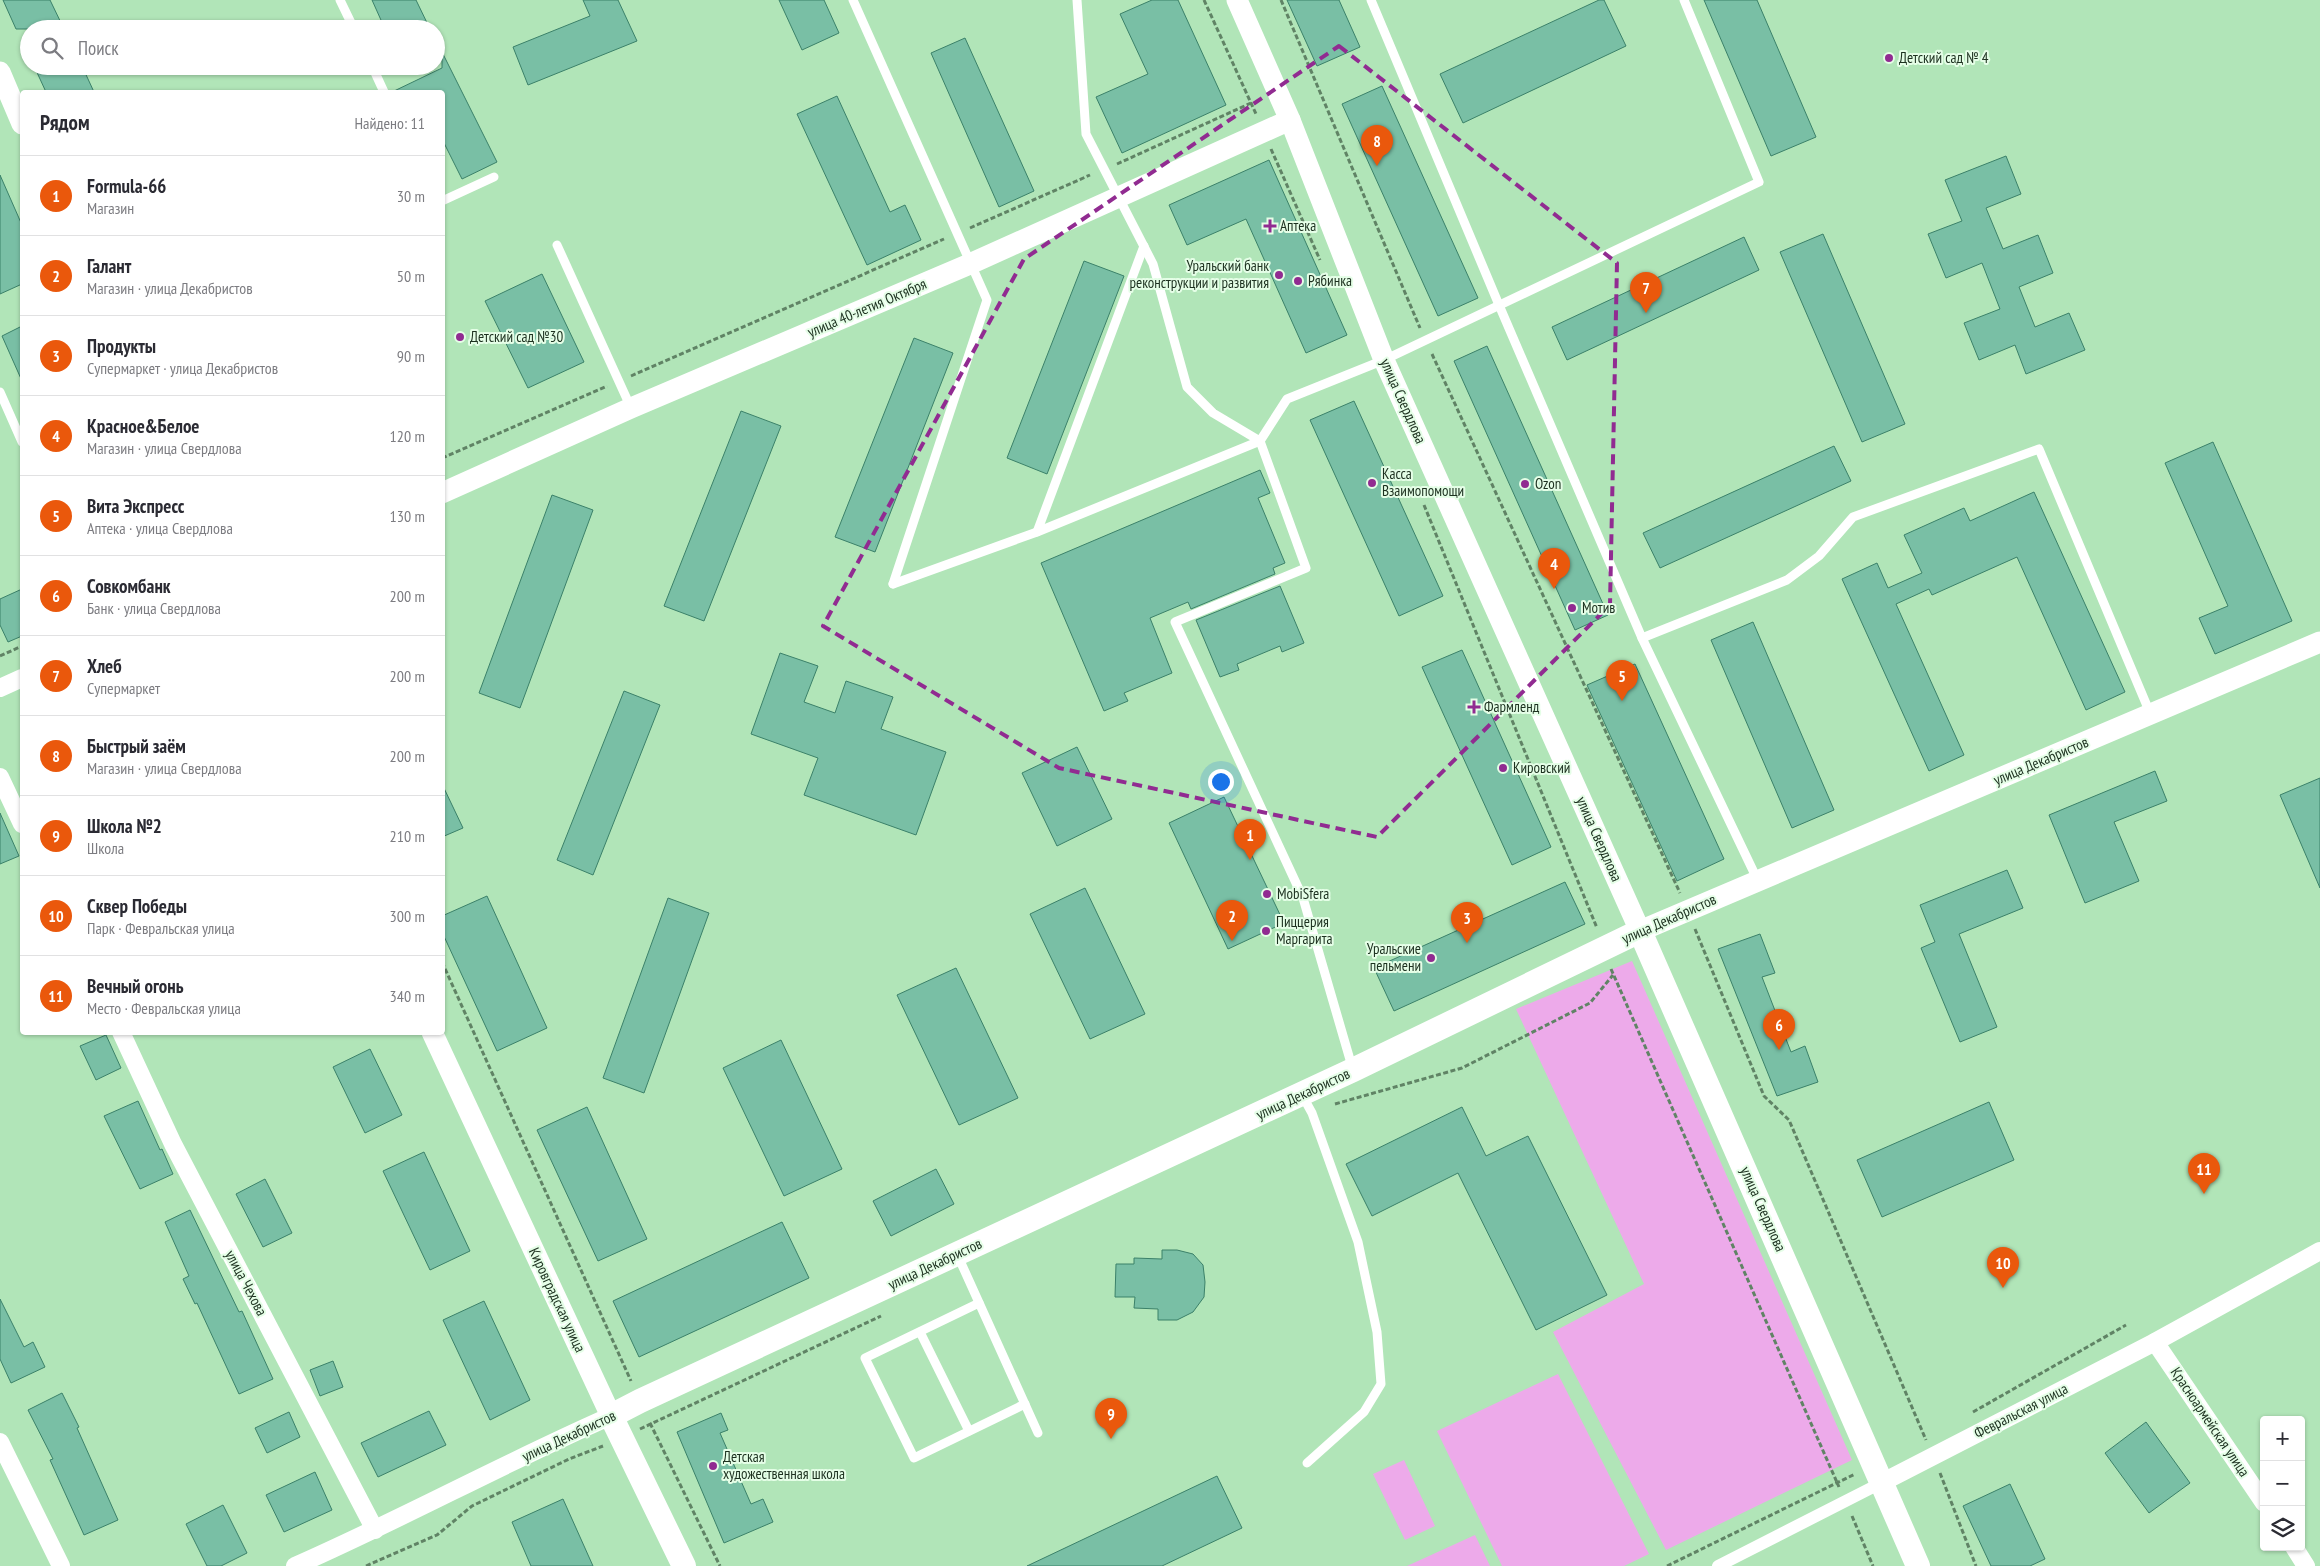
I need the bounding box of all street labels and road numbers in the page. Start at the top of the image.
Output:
street label: улица 40-летия Октября [804,274,929,341]
street label: улица Свердлова [1376,355,1431,446]
street label: улица Декабристов [1990,732,2091,789]
street label: улица Свердлова [1572,793,1627,884]
street label: улица Декабристов [1619,889,1719,948]
street label: улица Декабристов [1253,1063,1353,1124]
street label: улица Свердлова [1736,1163,1791,1254]
street label: улица Декабристов [885,1233,985,1294]
street label: Кировградская улица [525,1244,590,1355]
street label: улица Чехова [221,1247,272,1319]
street label: Красноармейская улица [2167,1363,2254,1480]
street label: Февральская улица [1971,1379,2071,1442]
street label: улица Декабристов [519,1405,619,1466]

